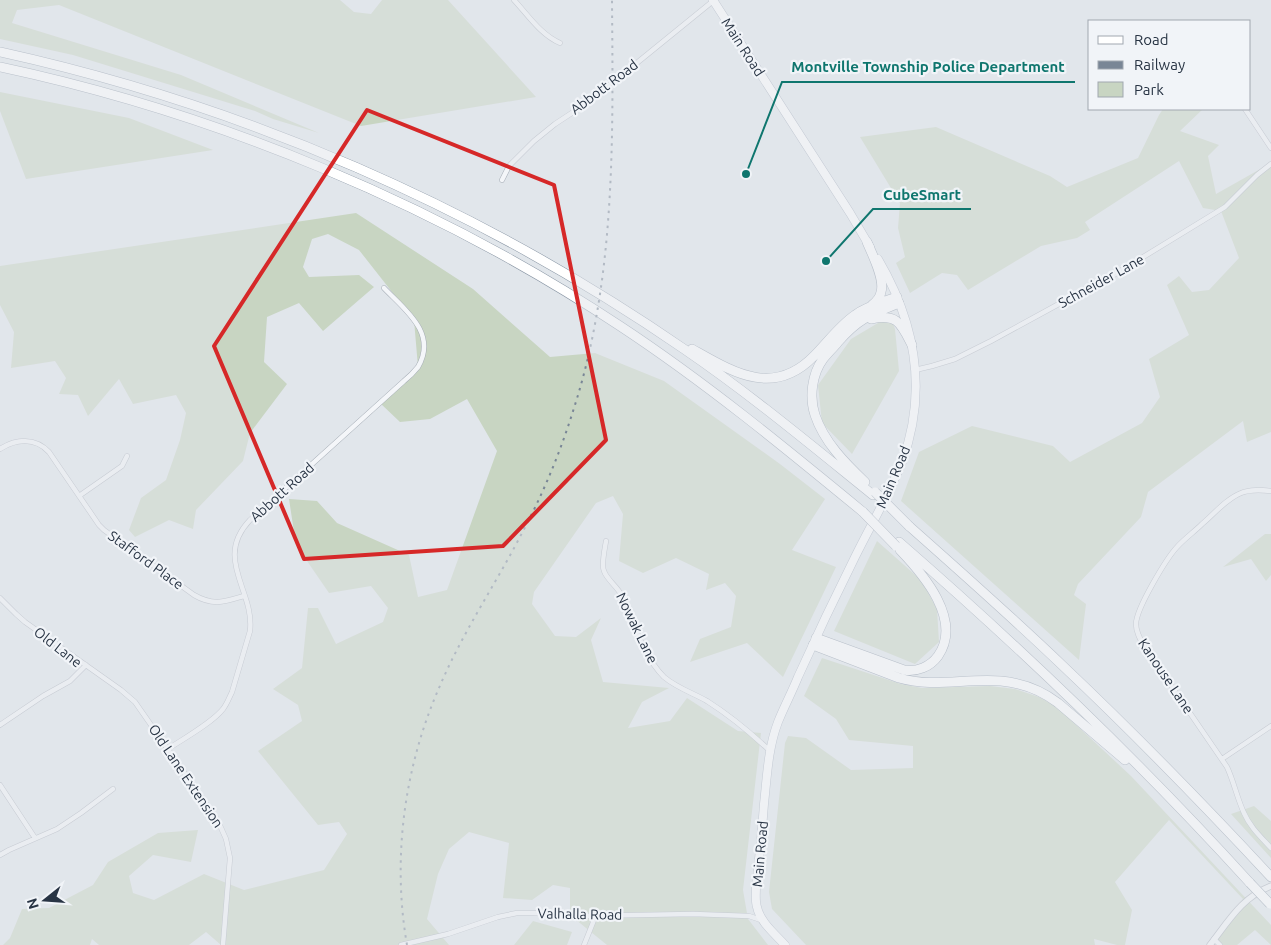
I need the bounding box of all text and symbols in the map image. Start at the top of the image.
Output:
street label: Main Road [718,15,768,79]
legend [1088,20,1251,110]
text: Road [1134,31,1169,48]
callout: Montville Township Police Department [782,52,1075,82]
street label: Abbott Road [567,56,641,118]
text: Railway [1134,56,1185,73]
text: Montville Township Police Department [791,58,1065,75]
text: Park [1134,81,1164,98]
callout: CubeSmart [873,179,971,209]
text: CubeSmart [883,186,962,203]
street label: Schneider Lane [1055,251,1147,311]
street label: Main Road [873,443,913,511]
street label: Abbott Road [247,459,317,525]
street label: Stafford Place [105,527,187,593]
street label: Nowak Lane [613,590,661,666]
street label: Old Lane [31,623,85,671]
street label: Kanouse Lane [1135,635,1197,717]
street label: Old Lane Extension [146,721,226,831]
street label: Main Road [749,820,771,888]
north arrow [20,875,70,925]
text: N [23,896,42,911]
street label: Valhalla Road [537,905,623,923]

